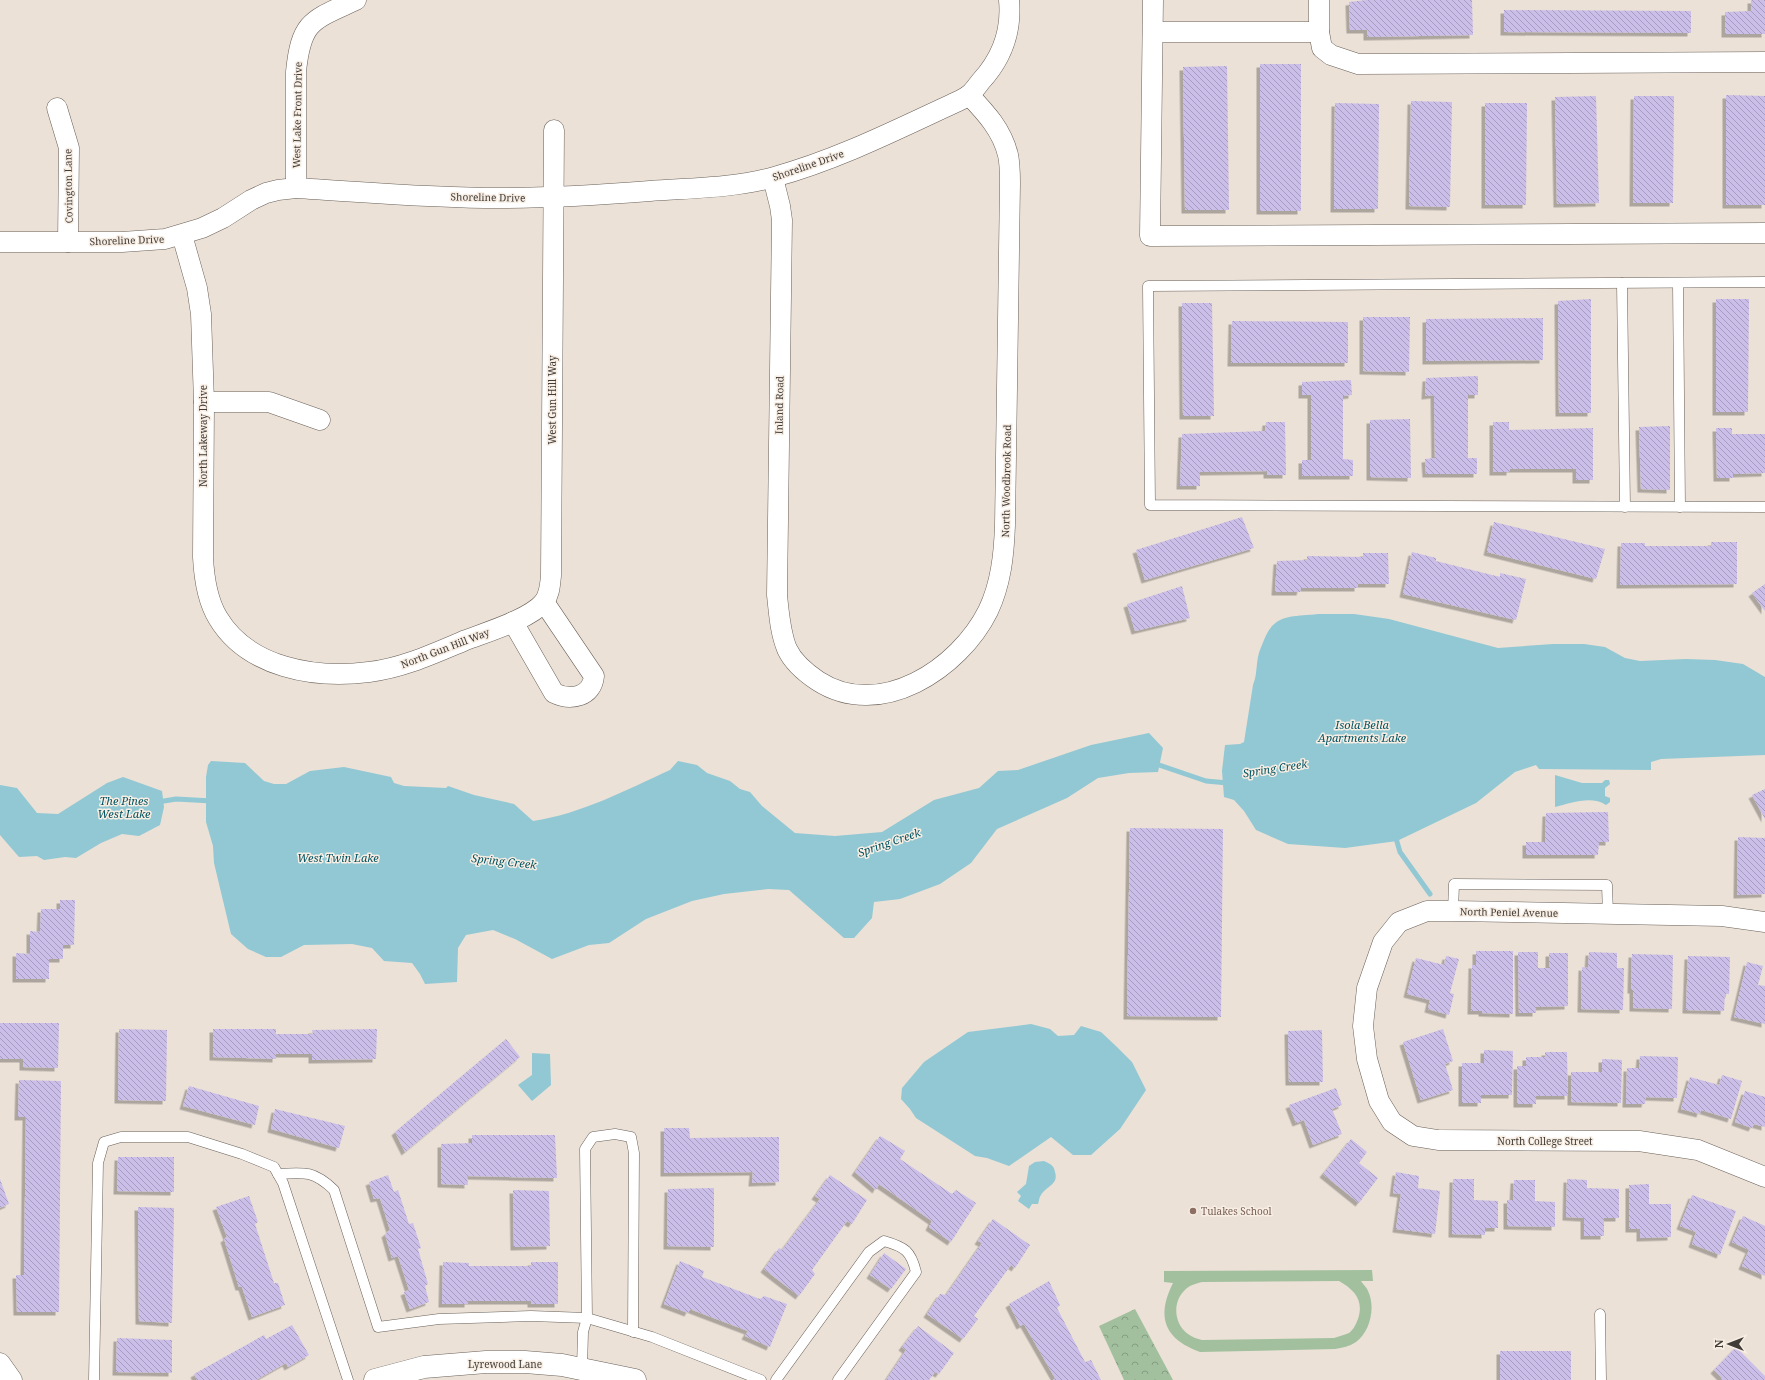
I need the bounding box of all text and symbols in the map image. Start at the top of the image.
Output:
street label: West Lake Front Drive [289,62,305,168]
street label: Shoreline Drive [770,146,846,184]
street label: Covington Lane [60,149,76,223]
street label: Shoreline Drive [451,189,525,205]
street label: Shoreline Drive [89,232,165,248]
street label: West Gun Hill Way [545,355,559,445]
street label: Inland Road [771,376,787,434]
street label: North Lakeway Drive [196,385,210,487]
street label: North Woodbrook Road [998,424,1014,538]
street label: North Gun Hill Way [399,625,492,671]
water label: Isola Bella Apartments Lake [1317,717,1407,745]
water label: Spring Creek [1242,755,1309,781]
water label: The Pines West Lake [98,793,151,821]
water label: Spring Creek [856,824,923,860]
water label: West Twin Lake [297,850,379,865]
water label: Spring Creek [471,850,538,872]
street label: North Peniel Avenue [1460,904,1558,920]
street label: North College Street [1497,1134,1593,1148]
place label: Tulakes School [1201,1204,1272,1218]
marker: Tulakes School [1188,1206,1198,1216]
north arrow [1709,1324,1749,1364]
text: N [1711,1339,1726,1348]
street label: Lyrewood Lane [468,1357,542,1371]

